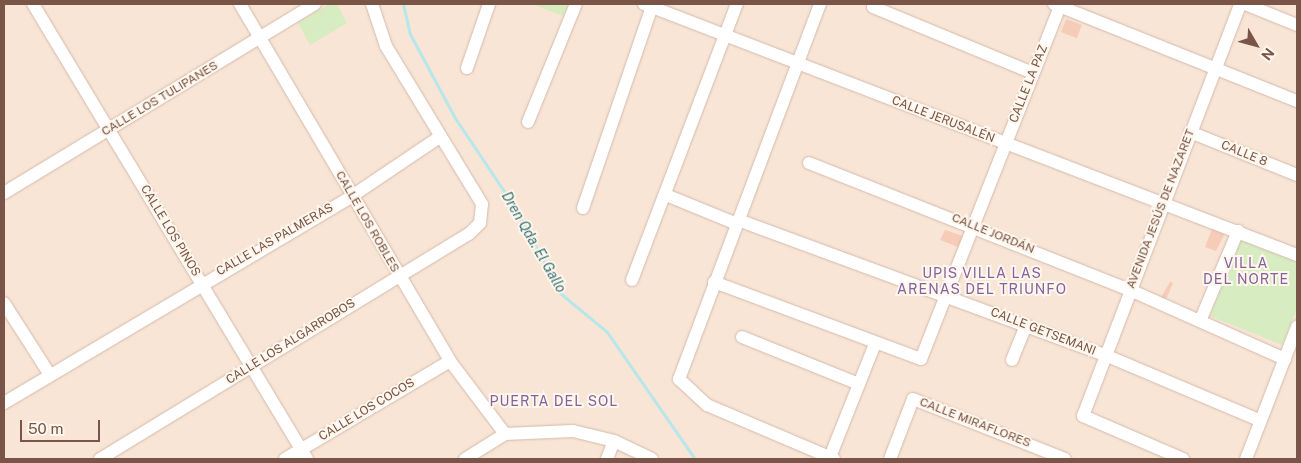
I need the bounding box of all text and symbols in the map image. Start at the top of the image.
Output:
north arrow [1231,20,1281,70]
street label: CALLE LA PAZ [1007,43,1051,125]
text: N [1258,45,1278,63]
street label: CALLE LOS TULIPANES [99,59,221,139]
street label: CALLE JERUSALÉN [889,94,997,146]
street label: AVENIDA JESÚS DE NAZARET [1124,127,1198,291]
street label: CALLE 8 [1219,138,1269,170]
street label: CALLE LOS ROBLES [332,169,402,275]
street label: CALLE LOS PINOS [137,183,203,279]
water label: Dren Qda. El Gallo [498,188,570,296]
street label: CALLE LAS PALMERAS [214,201,336,279]
street label: CALLE JORDÁN [950,211,1036,257]
district label: VILLA DEL NORTE [1202,255,1290,288]
district label: UPIS VILLA LAS ARENAS DEL TRIUNFO [895,265,1069,298]
street label: CALLE LOS ALGARROBOS [224,296,358,388]
street label: CALLE GETSEMANI [988,305,1098,359]
street label: CALLE LOS COCOS [316,376,418,444]
district label: PUERTA DEL SOL [488,393,620,409]
street label: CALLE MIRAFLORES [917,395,1033,451]
scale bar [22,410,102,442]
text: 50 m [28,420,63,437]

